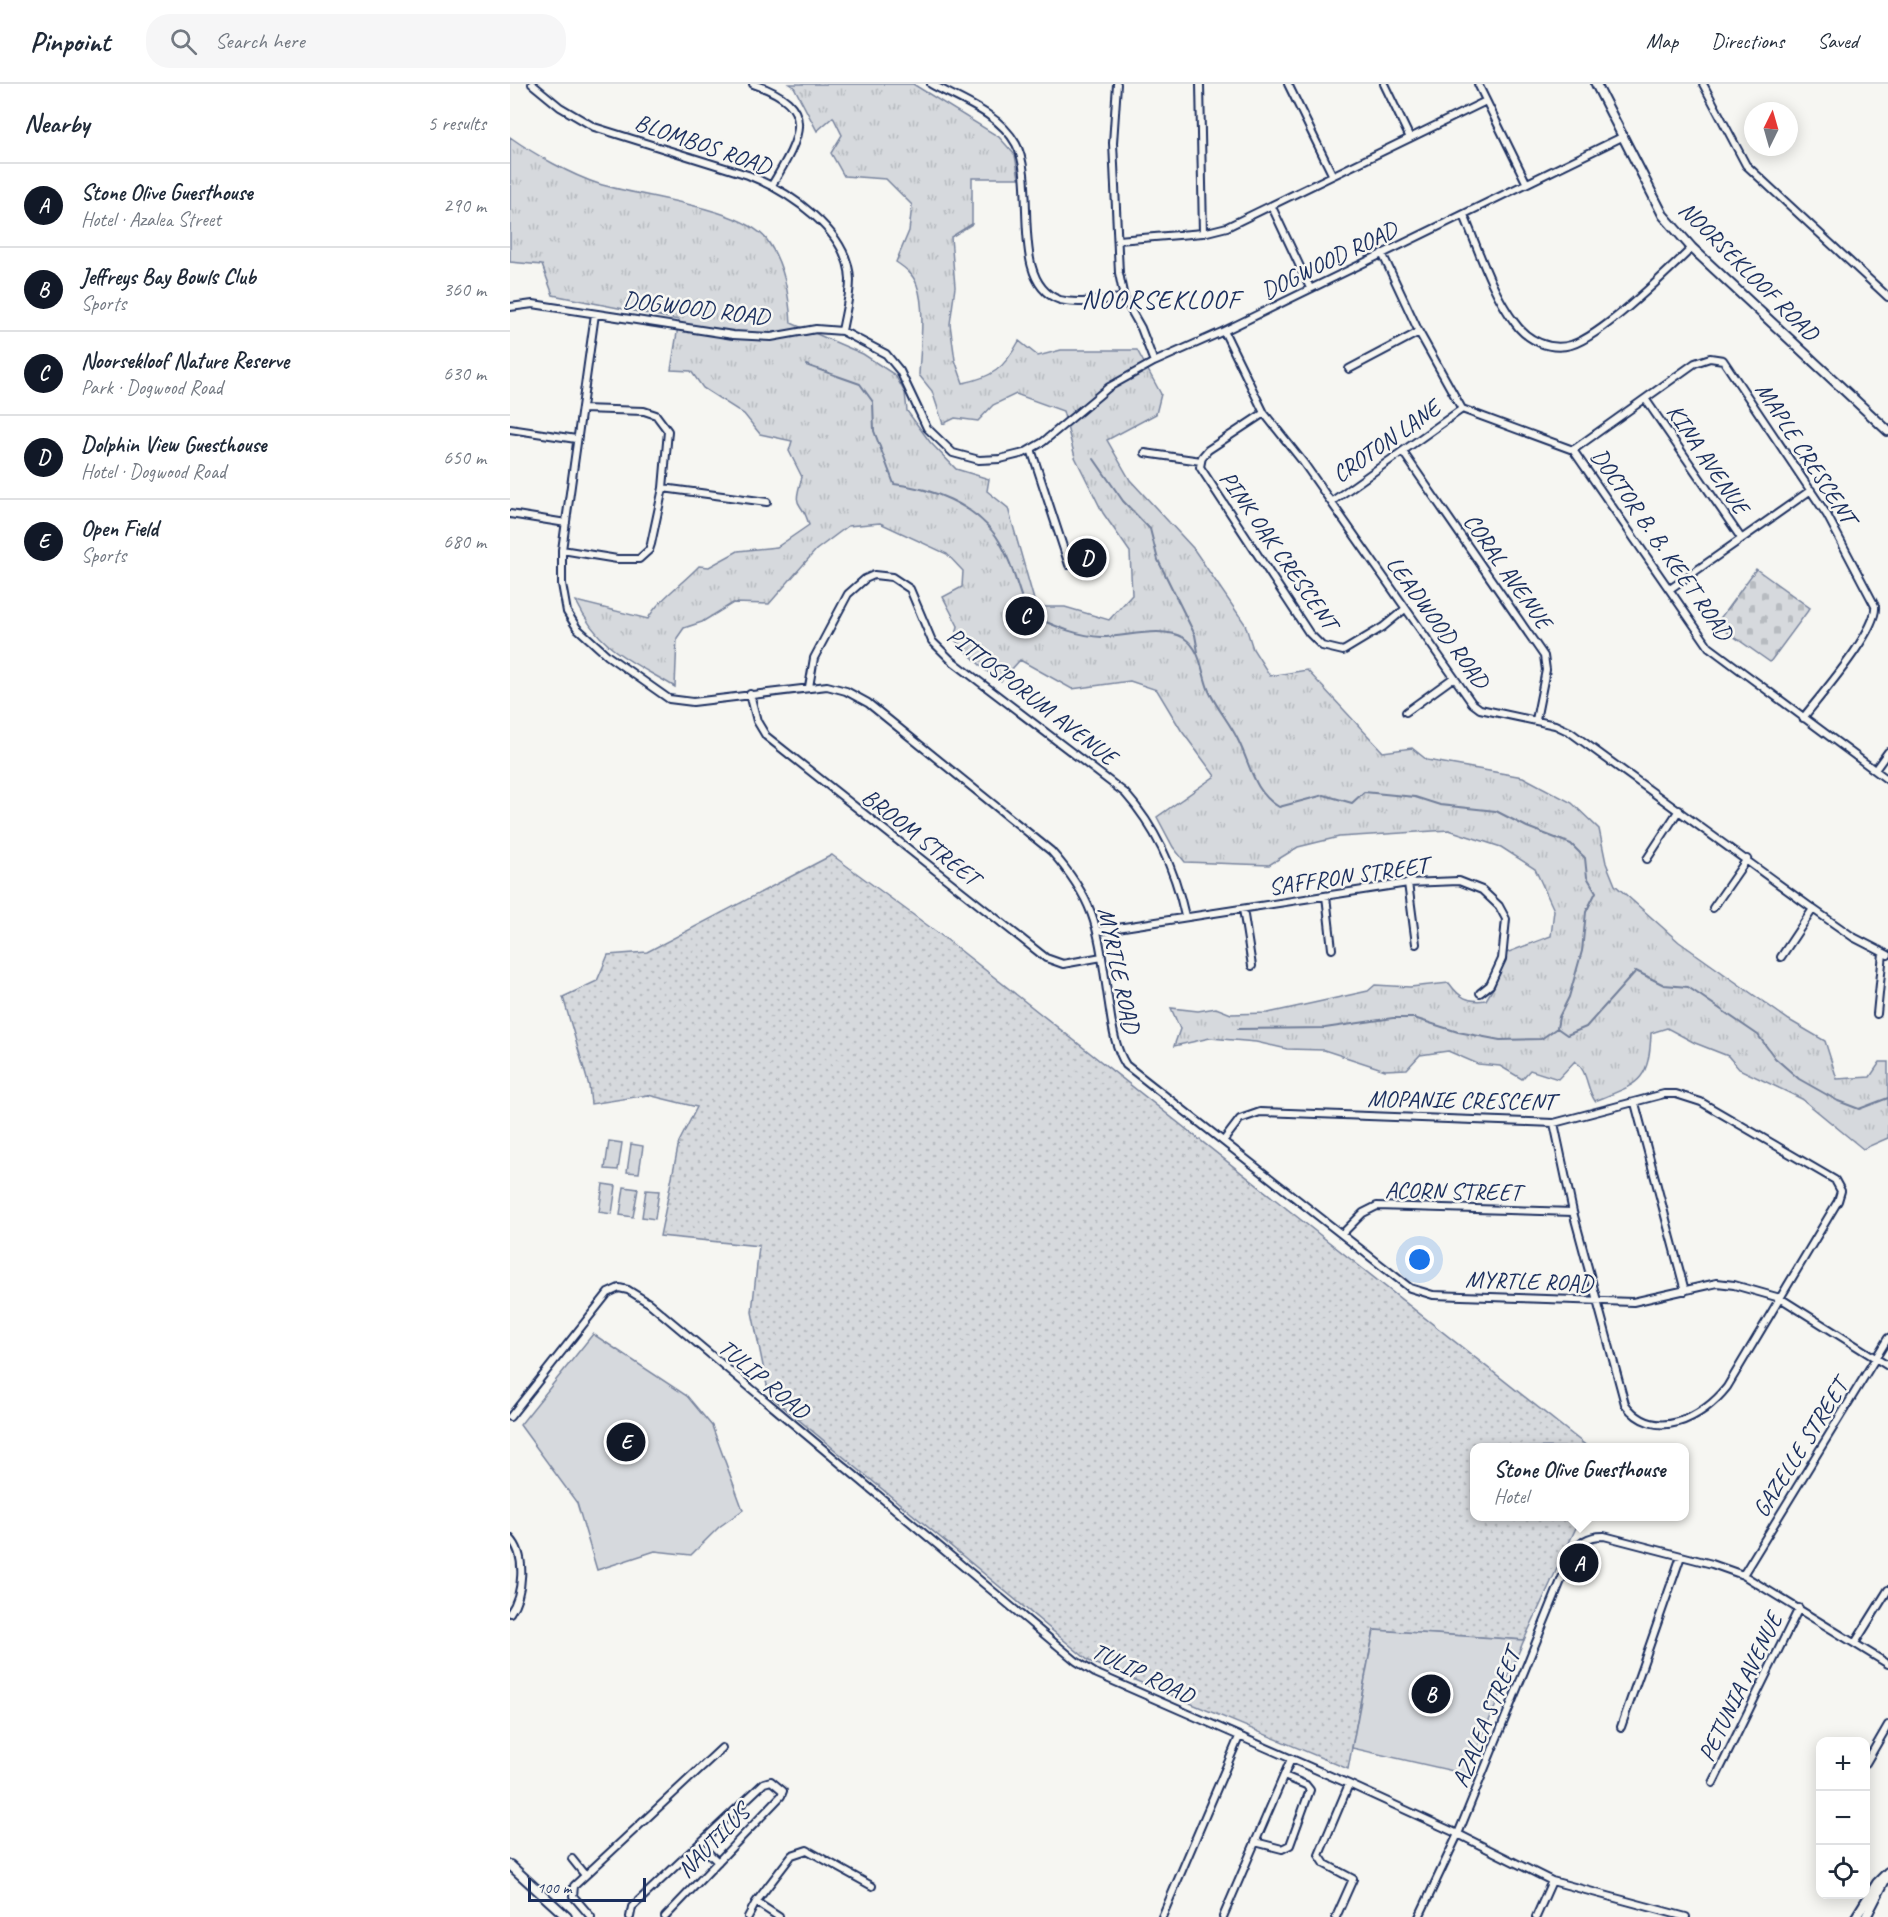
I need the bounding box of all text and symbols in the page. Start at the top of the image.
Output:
search box [146,14,566,68]
text: Pinpoint [30,24,110,59]
icon: search [167,25,200,58]
text: Search here [215,27,305,55]
text: Map [1646,28,1678,54]
text: Directions [1711,28,1784,54]
text: Saved [1817,28,1858,54]
north arrow [1744,102,1798,156]
text: Nearby [24,107,89,140]
street label: BLOMBOS ROAD [631,107,777,182]
text: 5 results [427,111,486,136]
text: Stone Olive Guesthouse [81,179,253,207]
text: A [38,193,49,218]
text: 290 m [443,193,486,218]
street label: NOORSEKLOOF ROAD [1673,195,1827,349]
text: Hotel · Azalea Street [81,207,221,232]
street label: DOGWOOD ROAD [1256,213,1404,306]
text: Jeffreys Bay Bowls Club [81,263,256,291]
text: B [38,277,49,302]
text: 360 m [443,277,486,302]
district label: NOORSEKLOOF [1082,283,1244,316]
street label: DOGWOOD ROAD [621,284,773,332]
text: Sports [81,291,126,316]
text: Noorsekloof Nature Reserve [81,347,289,375]
text: C [39,361,48,386]
text: 630 m [443,361,486,386]
text: Park · Dogwood Road [81,375,223,400]
street label: MAPLE CRESCENT [1749,376,1866,535]
street label: CROTON LANE [1326,391,1448,489]
street label: KINA AVENUE [1660,398,1757,522]
text: Dolphin View Guesthouse [81,431,266,459]
street label: DOCTOR B. B. KEET ROAD [1584,442,1741,648]
text: D [38,445,49,470]
text: 650 m [443,445,486,470]
text: Hotel · Dogwood Road [81,459,226,484]
street label: PINK OAK CRESCENT [1213,465,1348,639]
street label: CORAL AVENUE [1457,507,1561,637]
text: Open Field [81,515,158,543]
text: E [38,529,49,554]
text: 680 m [443,529,486,554]
pin: D [1068,536,1106,580]
text: Sports [81,543,126,568]
street label: LEADWOOD ROAD [1380,550,1497,696]
pin: C [1006,594,1044,638]
street label: PITTOSPORUM AVENUE [941,620,1125,773]
street label: BROOM STREET [856,782,990,895]
street label: SAFFRON STREET [1266,849,1436,902]
street label: MYRTLE ROAD [1091,905,1147,1038]
street label: MOPANIE CRESCENT [1367,1083,1561,1117]
street label: ACORN STREET [1385,1175,1526,1207]
your location [1405,1245,1434,1274]
street label: MYRTLE ROAD [1465,1264,1595,1298]
street label: TULIP ROAD [712,1332,817,1427]
street label: GAZELLE STREET [1746,1368,1857,1522]
pin: E [606,1420,646,1464]
popup [1470,1443,1689,1521]
text: Stone Olive Guesthouse [1494,1456,1665,1484]
text: Hotel [1494,1484,1529,1509]
pin: A [1560,1540,1598,1586]
street label: PETUNIA AVENUE [1691,1605,1790,1766]
street label: TULIP ROAD [1087,1635,1201,1712]
street label: AZALEA STREET [1445,1639,1529,1791]
pin: B [1412,1672,1450,1716]
map controls [1816,1737,1870,1899]
button: + [1816,1737,1870,1791]
button: − [1816,1791,1870,1845]
street label: NAUTILUS [671,1795,758,1884]
button: locate [1816,1845,1870,1899]
scale bar [528,1875,646,1902]
text: 100 m [537,1878,571,1898]

